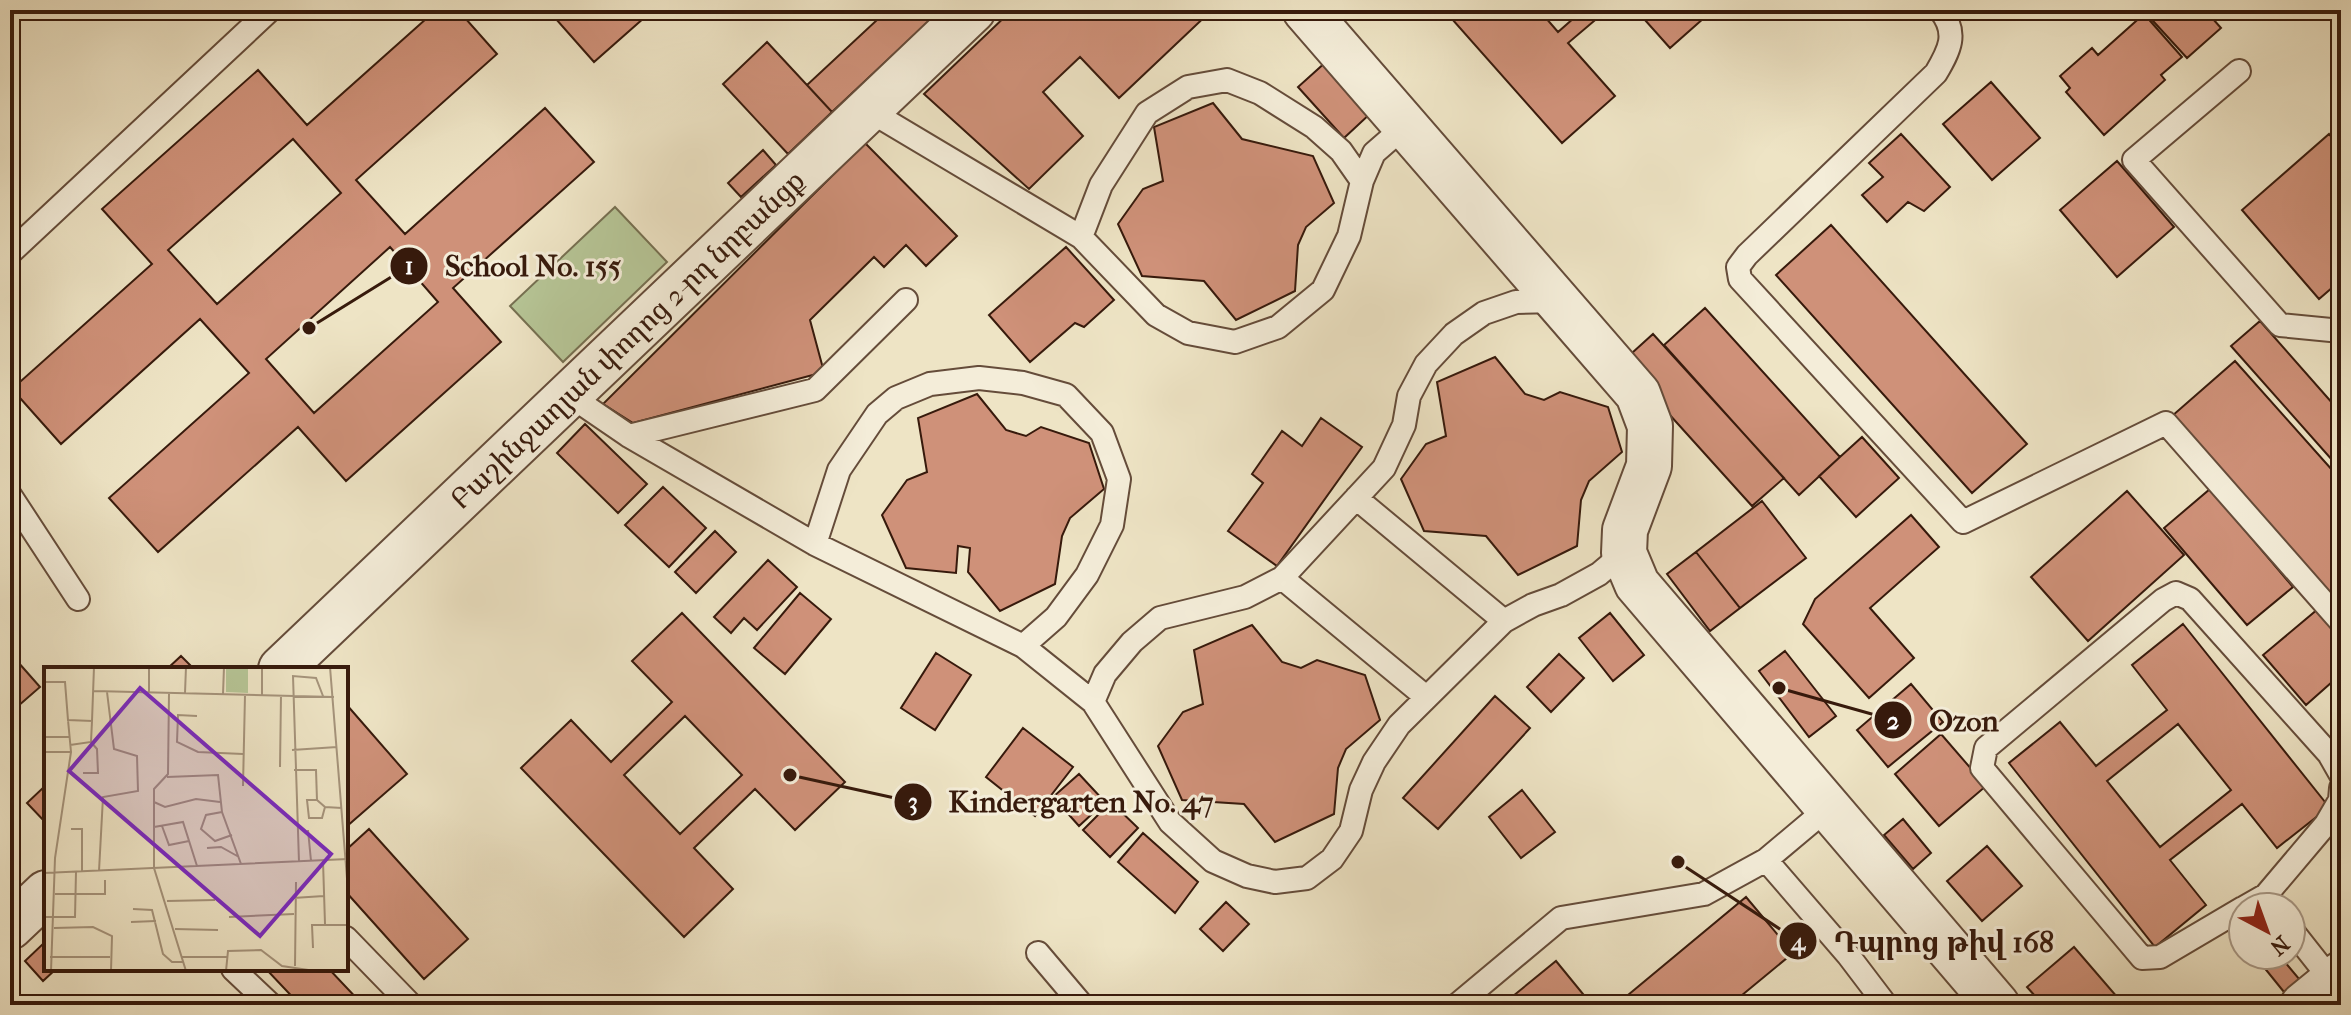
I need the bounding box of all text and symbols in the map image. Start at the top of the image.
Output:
street label: Բաշինջաղյան փողոց 2-րդ նրբանցք [443,163,811,516]
callout: School No. 155 [389,239,638,293]
text: School No. 155 [445,249,621,284]
text: 1 [405,252,413,280]
inset map [44,667,348,971]
callout: Ozon [1873,693,2015,747]
text: Ozon [1929,704,1999,739]
text: 2 [1887,707,1899,735]
callout: Kindergarten No. 47 [893,775,1230,829]
text: Kindergarten No. 47 [949,785,1214,821]
text: 3 [908,788,918,816]
north arrow [2227,891,2307,971]
callout: Դպրոց թիվ 168 [1778,914,2071,968]
text: Դպրոց թիվ 168 [1834,925,2054,960]
text: 4 [1790,928,1807,957]
text: N [2264,930,2294,961]

